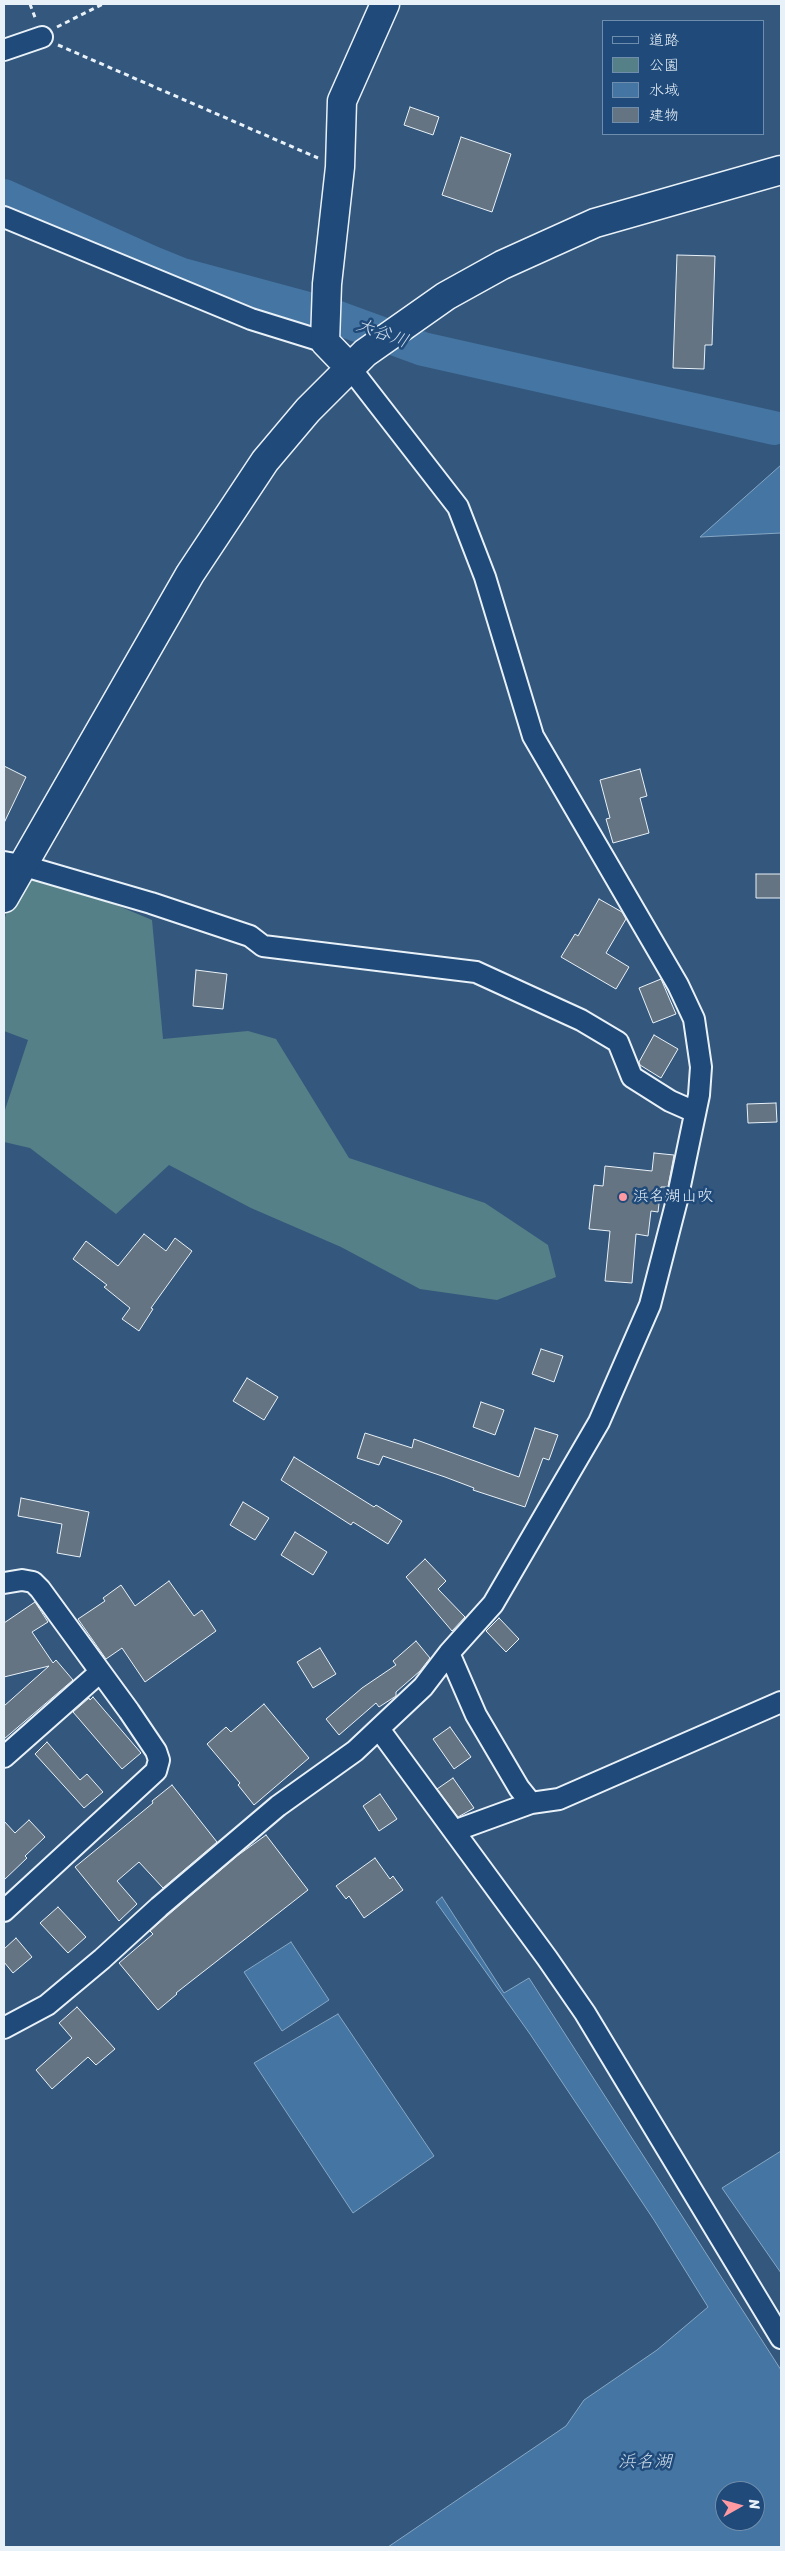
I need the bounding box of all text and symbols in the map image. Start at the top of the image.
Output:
legend [602,20,765,135]
text: 道路 [649,27,679,53]
text: 公園 [649,52,679,78]
text: 水域 [649,77,679,103]
text: 建物 [649,102,679,128]
water label: 大谷川 [353,315,411,353]
place label: 浜名湖山吹 [633,1187,713,1207]
marker: 浜名湖山吹 [617,1191,629,1203]
water label: 浜名湖 [618,2451,672,2473]
north arrow [715,2481,765,2531]
text: N [741,2498,767,2511]

